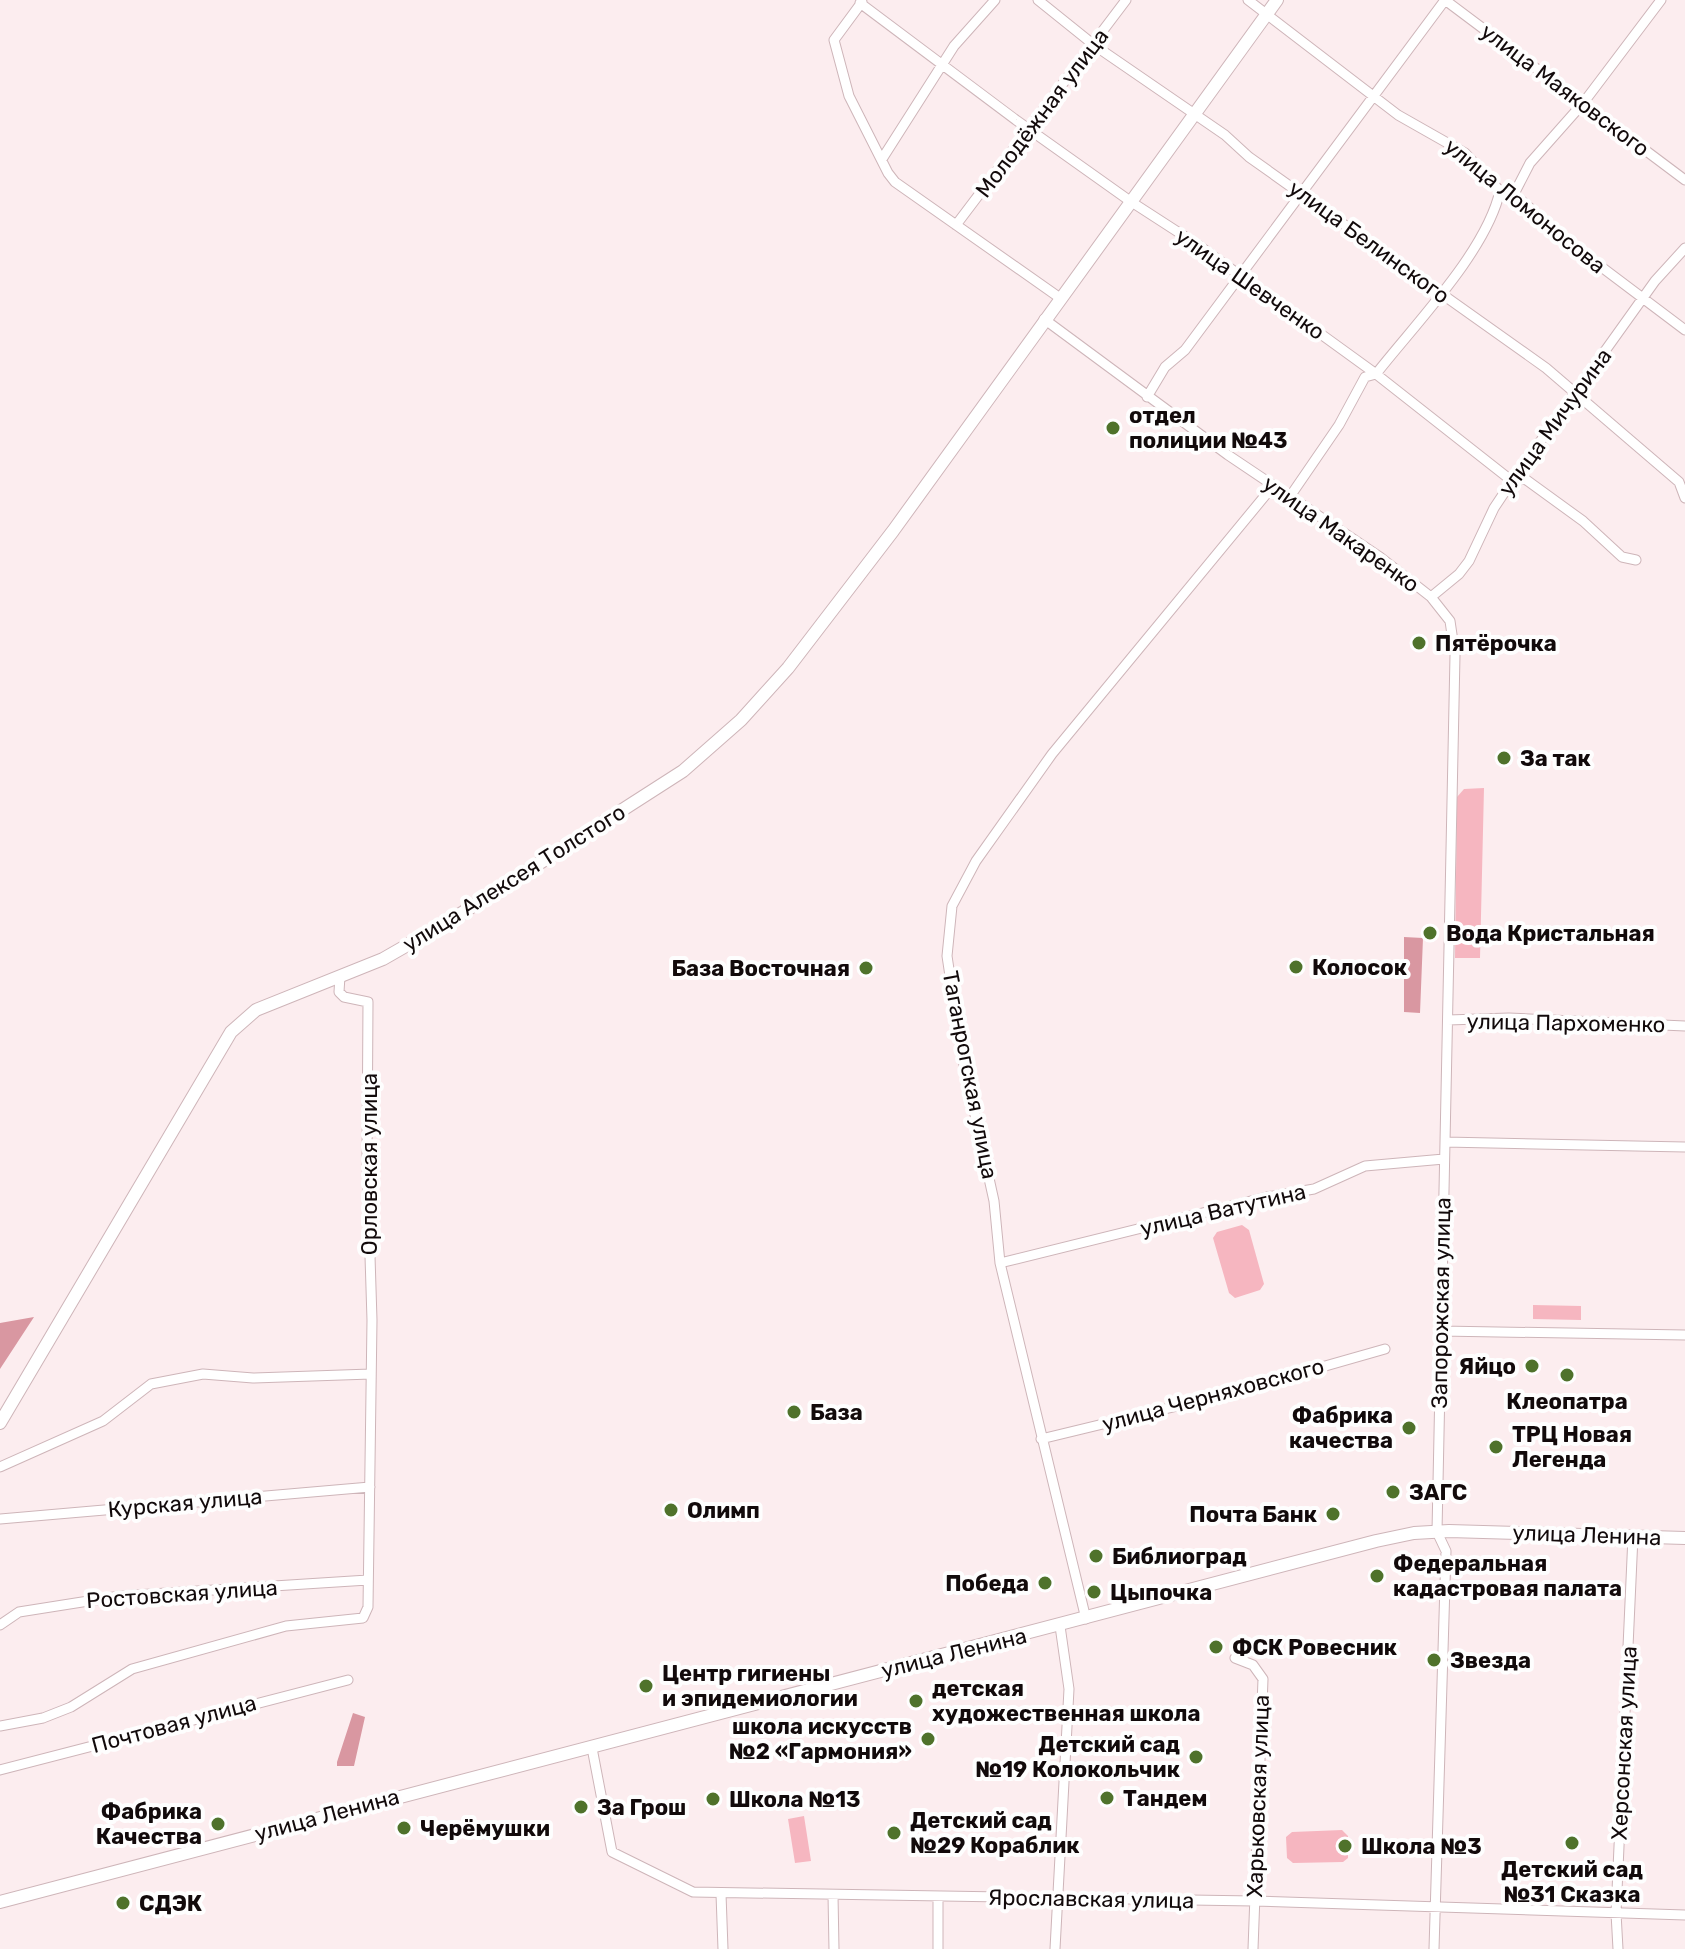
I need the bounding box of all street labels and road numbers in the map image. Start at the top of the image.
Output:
street label: улица Маяковского [1475,18,1655,162]
street label: Молодёжная улица [970,23,1114,203]
street label: улица Ломоносова [1439,133,1611,279]
street label: улица Белинского [1283,175,1455,309]
street label: улица Шевченко [1170,222,1330,346]
street label: улица Мичурина [1492,343,1618,501]
street label: улица Макаренко [1258,470,1424,598]
street label: улица Алексея Толстого [398,798,630,958]
street label: Таганрогская улица [937,969,1003,1181]
street label: улица Пархоменко [1466,1008,1666,1038]
street label: Орловская улица [356,1073,383,1255]
street label: улица Ватутина [1138,1178,1308,1242]
street label: Запорожская улица [1426,1197,1456,1409]
street label: улица Черняховского [1099,1352,1327,1438]
street label: Курская улица [107,1483,263,1523]
street label: улица Ленина [1512,1519,1662,1551]
street label: Ростовская улица [85,1574,279,1614]
street label: улица Ленина [879,1622,1029,1684]
street label: Херсонская улица [1605,1645,1643,1841]
street label: Почтовая улица [89,1689,259,1759]
street label: Харьковская улица [1241,1694,1275,1898]
street label: улица Ленина [252,1783,402,1847]
street label: Ярославская улица [988,1884,1194,1914]

